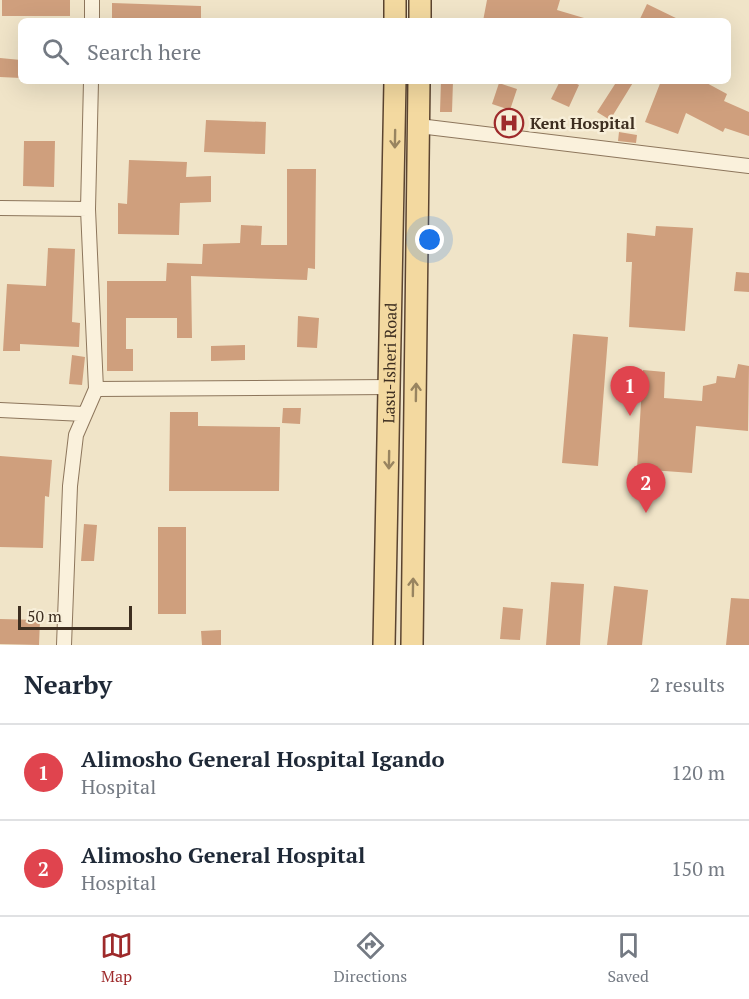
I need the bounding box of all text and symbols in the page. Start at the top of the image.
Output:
search box [18,18,731,84]
icon: search [39,35,72,68]
text: Search here [87,37,201,66]
hospital icon: Kent Hospital [493,107,525,139]
place label: Kent Hospital [530,112,635,134]
one-way arrow [389,129,401,149]
your location [415,225,444,254]
street label: Lasu-Isheri Road [377,302,402,423]
pin: 1 [610,366,650,416]
one-way arrow [410,382,422,402]
one-way arrow [383,450,395,470]
pin: 2 [626,464,666,513]
one-way arrow [407,577,419,597]
scale bar [18,603,132,630]
text: 50 m [27,605,62,627]
text: Nearby [24,667,112,701]
text: 2 results [650,671,725,698]
text: Alimosho General Hospital Igando [81,744,445,773]
text: 1 [38,759,49,786]
text: 120 m [671,759,725,786]
text: Hospital [81,773,156,800]
text: Alimosho General Hospital [81,840,365,869]
text: 2 [38,855,49,882]
text: 150 m [671,855,725,882]
text: Hospital [81,869,156,896]
tab: Map [100,929,133,987]
tab: Directions [333,929,407,987]
tab: Saved [607,929,649,987]

